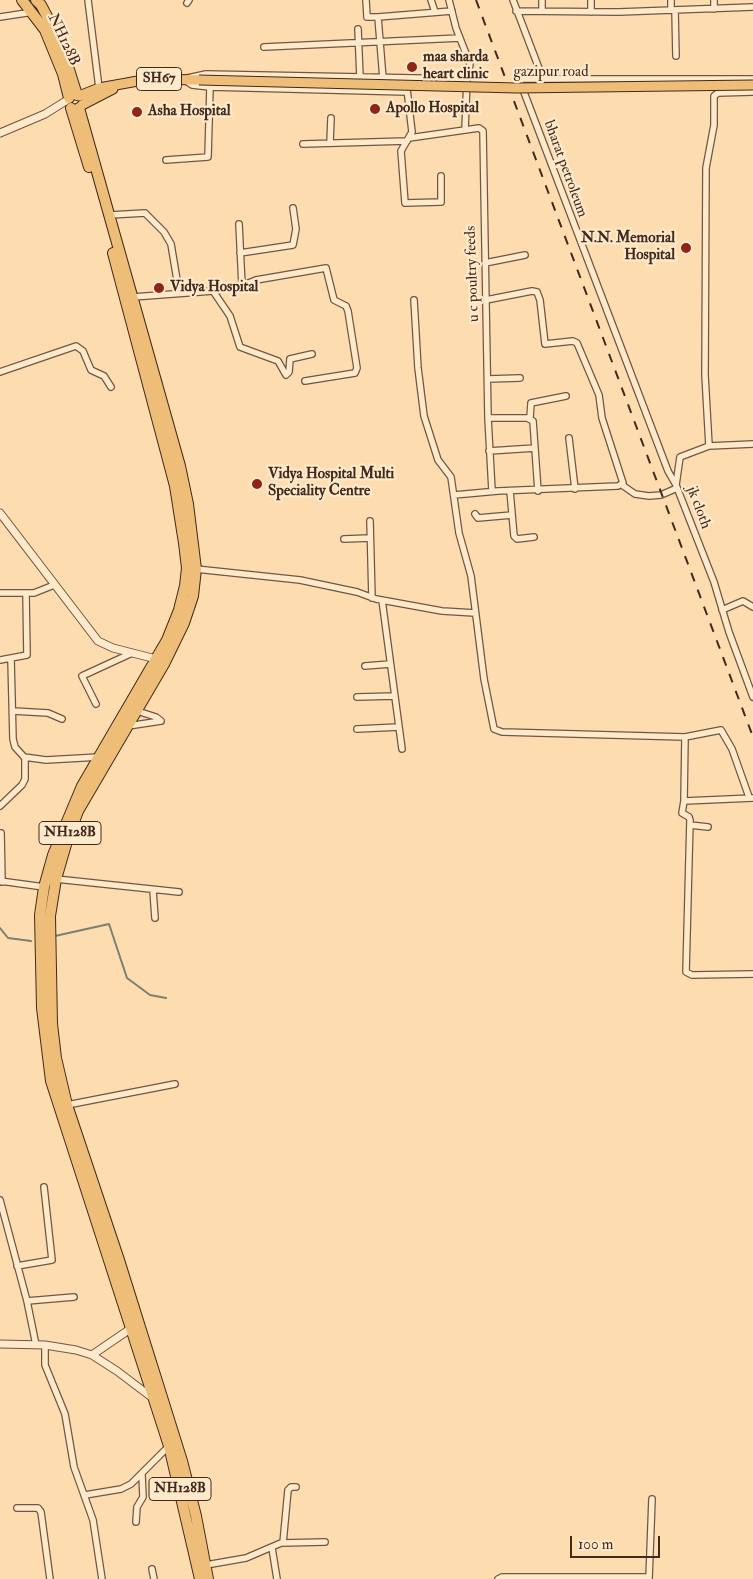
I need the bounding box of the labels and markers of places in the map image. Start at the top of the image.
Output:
place label: maa sharda heart clinic [423,49,489,84]
marker: maa sharda heart clinic [405,60,419,74]
place label: Apollo Hospital [386,100,479,118]
marker: Apollo Hospital [368,102,382,116]
place label: Asha Hospital [148,103,231,121]
marker: Asha Hospital [130,105,144,119]
place label: N.N. Memorial Hospital [581,230,675,265]
marker: N.N. Memorial Hospital [679,241,693,255]
place label: Vidya Hospital [170,279,258,297]
marker: Vidya Hospital [152,281,166,295]
place label: Vidya Hospital Multi Speciality Centre [268,466,394,501]
marker: Vidya Hospital Multi Speciality Centre [250,477,264,491]

